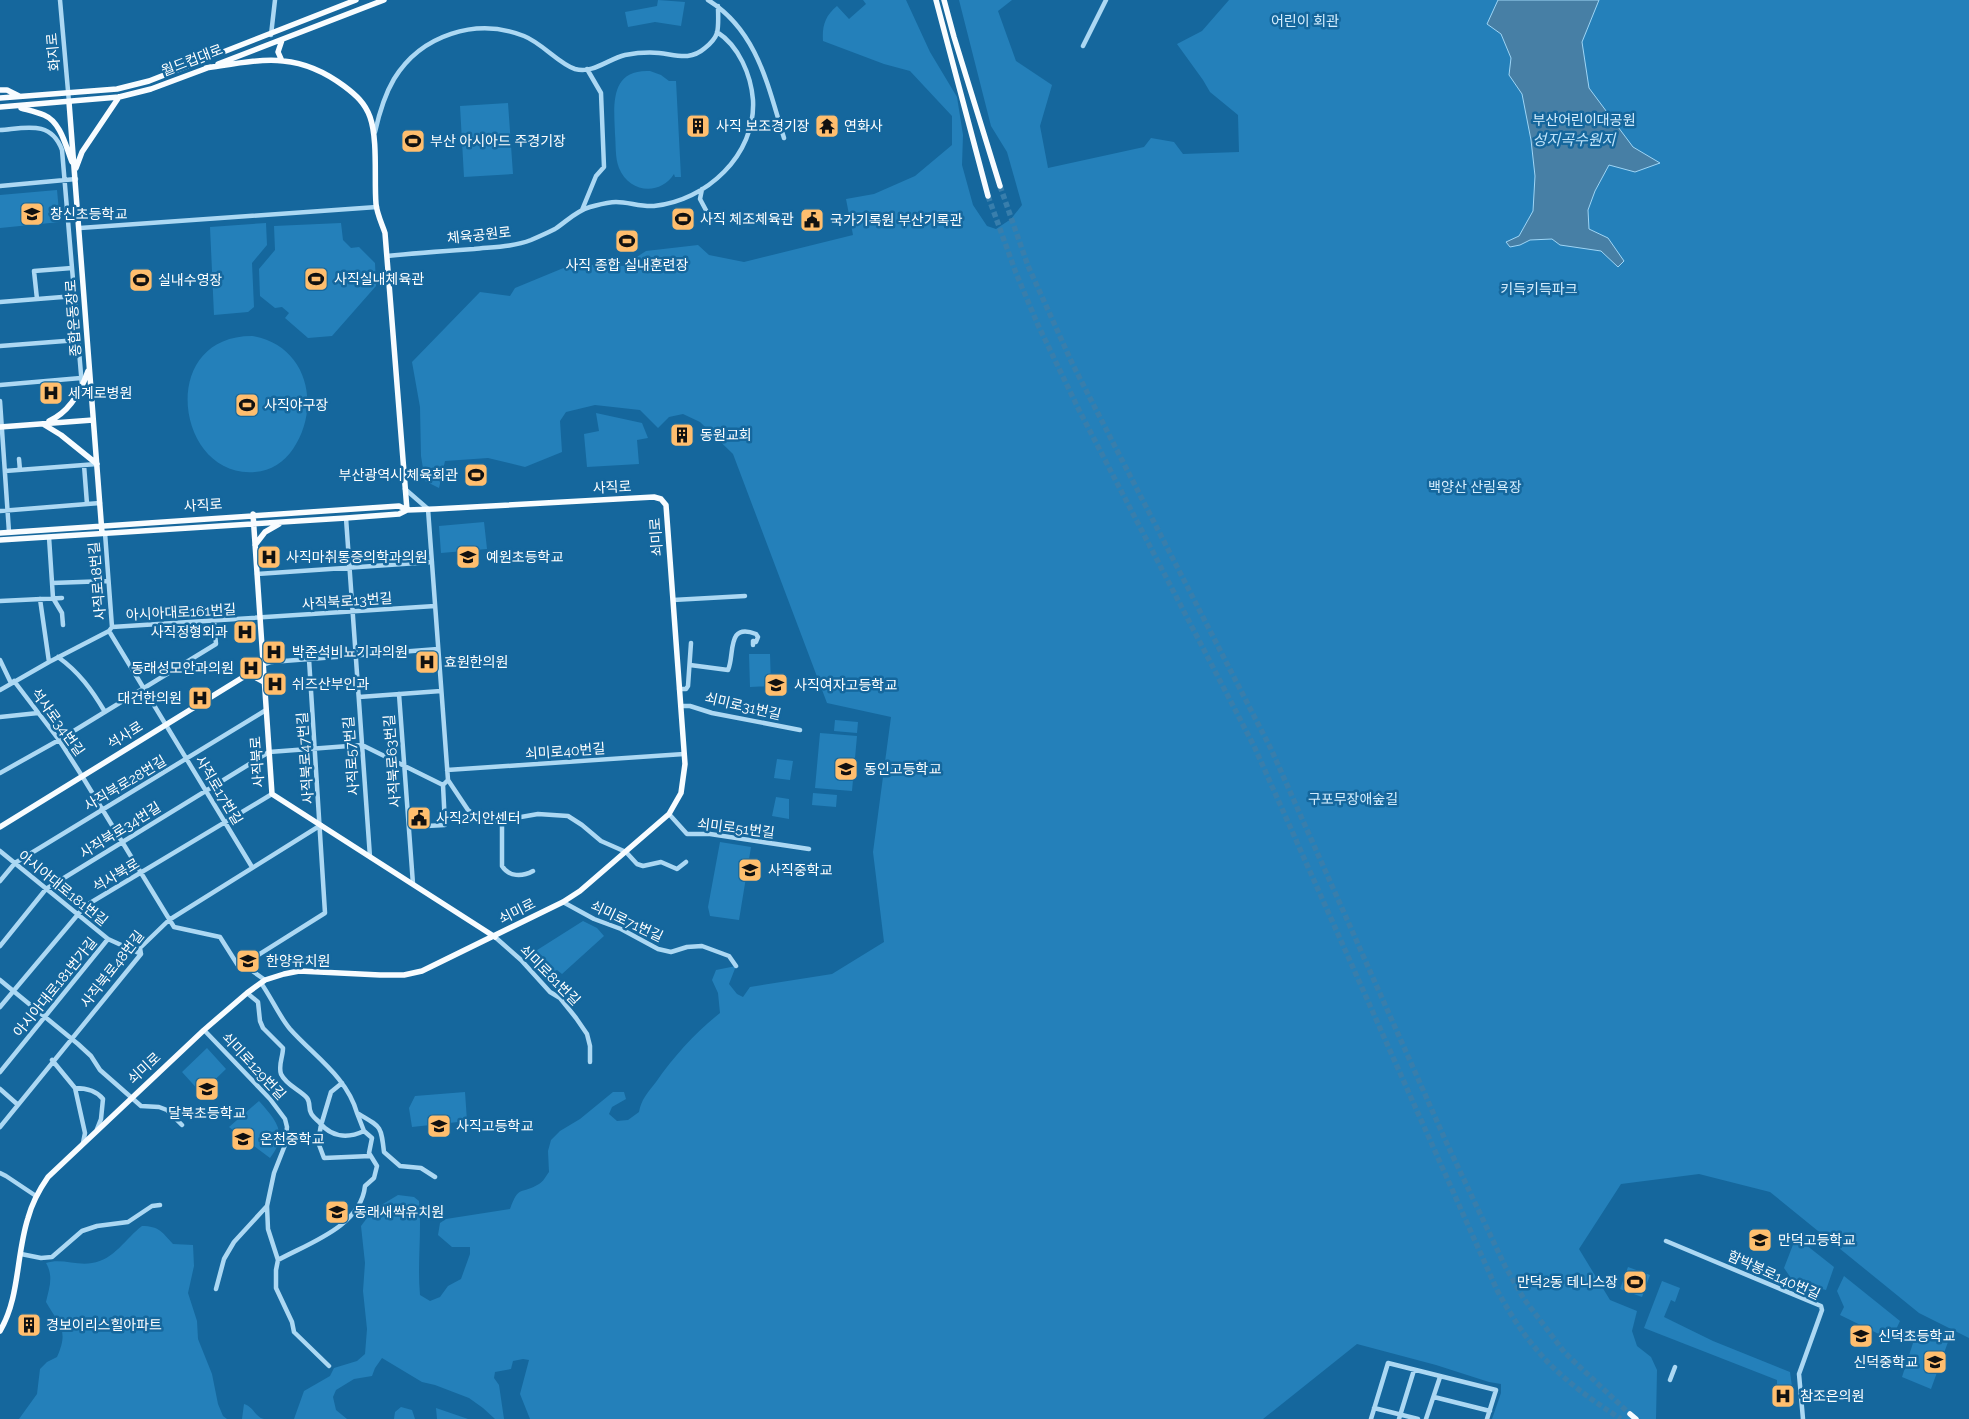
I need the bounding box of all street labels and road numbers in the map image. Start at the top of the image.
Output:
street label: 화지로 [43,32,63,72]
street label: 월드컵대로 [159,41,225,79]
street label: 체육공원로 [446,224,512,246]
street label: 종합운동장로 [62,279,84,357]
street label: 사직로 [592,478,632,496]
street label: 사직로 [183,496,223,514]
street label: 쇠미로 [647,517,665,557]
street label: 사직로18번길 [86,541,108,621]
street label: 사직북로13번길 [301,590,393,612]
street label: 아시아대로161번길 [125,601,237,623]
street label: 석사로34번길 [28,685,88,759]
street label: 쇠미로31번길 [703,689,783,723]
street label: 사직북로47번길 [294,711,316,805]
street label: 사직북로63번길 [381,714,403,808]
street label: 사직로57번길 [340,716,362,796]
street label: 석사로 [104,718,146,752]
street label: 사직북로 [247,736,267,788]
street label: 쇠미로40번길 [524,740,606,762]
street label: 사직북로28번길 [81,752,169,814]
street label: 사직로17번길 [192,753,246,827]
street label: 사직북로34번길 [77,799,163,861]
street label: 쇠미로51번길 [696,815,776,841]
street label: 아시아대로181번길 [15,847,111,929]
street label: 석사북로 [90,855,142,895]
street label: 쇠미로 [496,895,538,927]
street label: 쇠미로71번길 [588,897,666,945]
street label: 사직북로48번길 [77,927,147,1011]
street label: 아시아대로181번가길 [10,934,100,1040]
street label: 쇠미로81번길 [517,942,583,1008]
street label: 쇠미로129번길 [219,1029,289,1103]
street label: 쇠미로 [124,1049,164,1087]
street label: 함박봉로140번길 [1725,1247,1823,1303]

